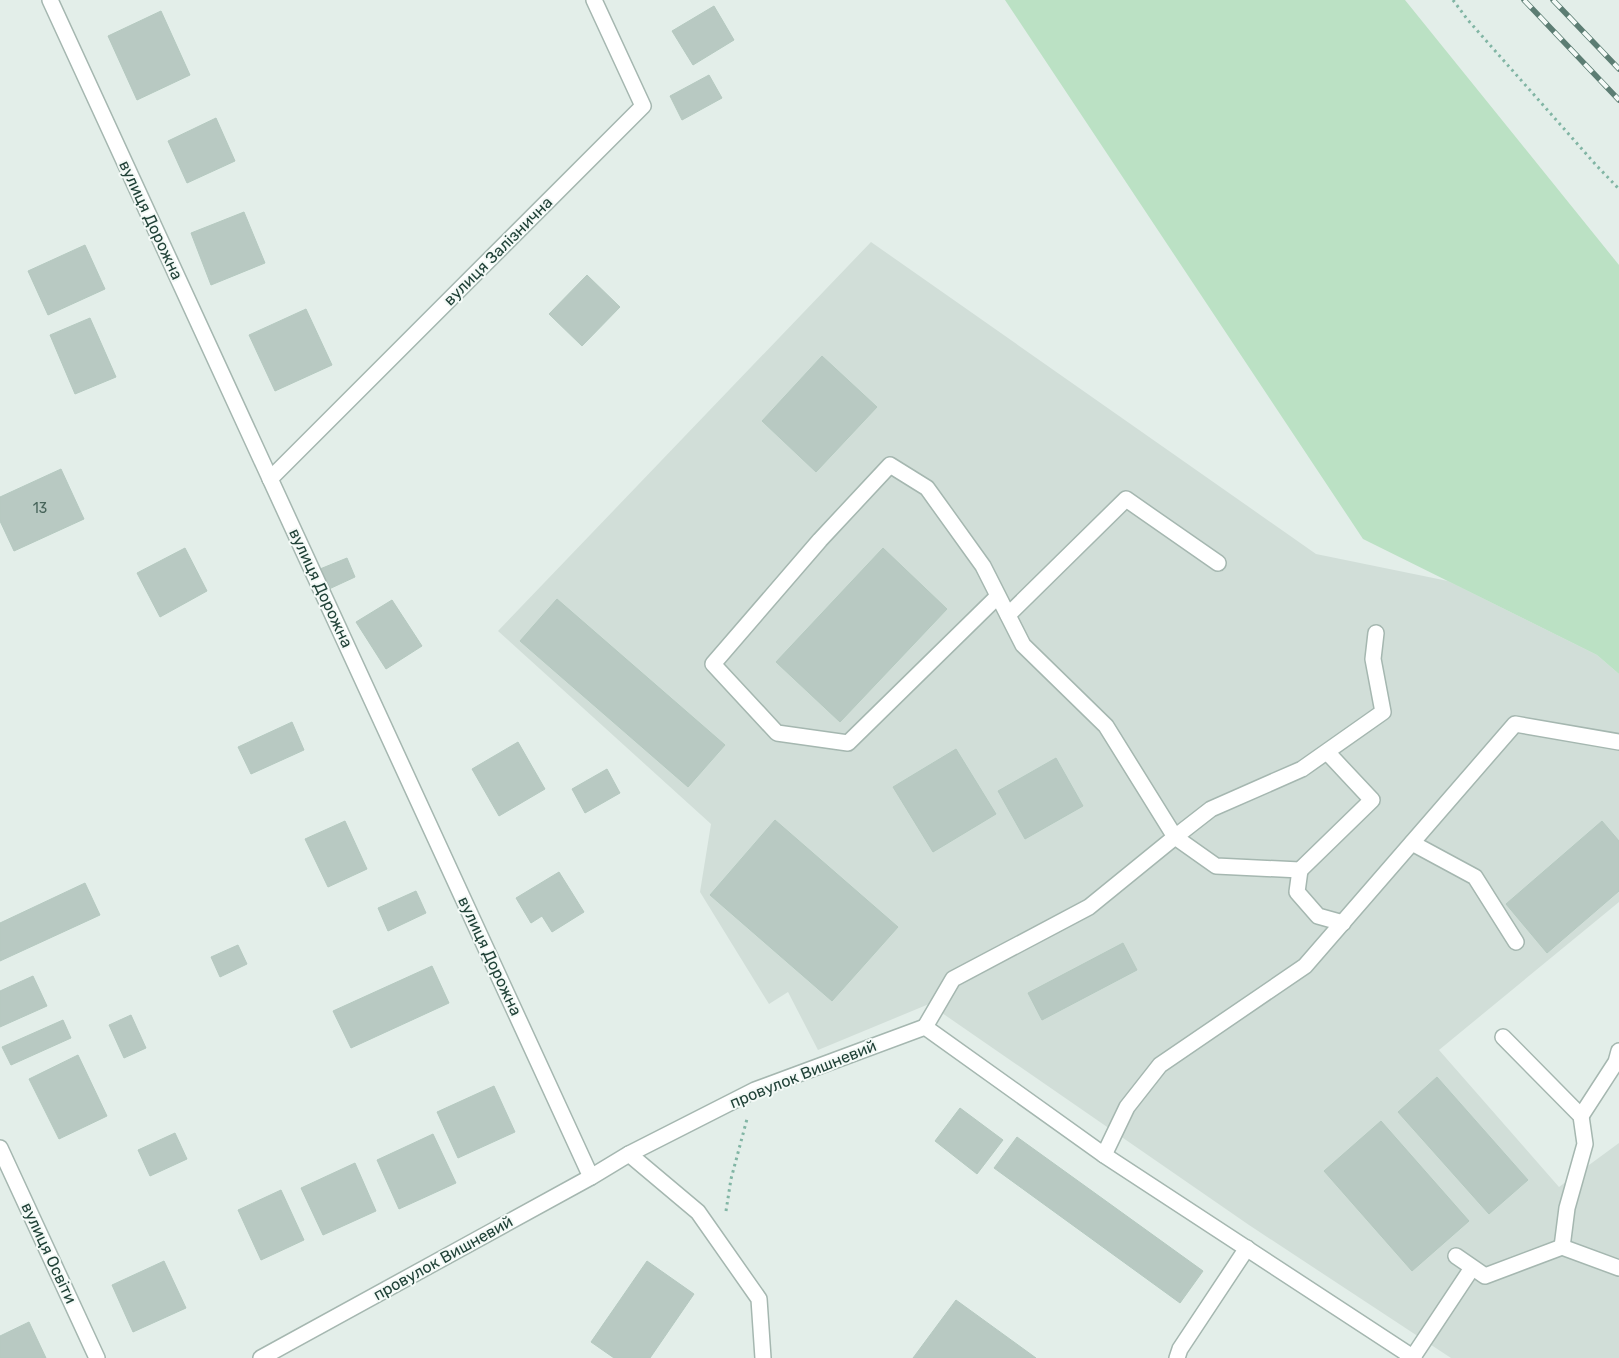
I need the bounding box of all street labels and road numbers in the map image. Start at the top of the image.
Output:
street label: вулиця Дорожна [115,157,187,283]
street label: вулиця Залізнична [440,193,556,309]
street label: вулиця Дорожна [285,525,357,651]
street label: вулиця Дорожна [454,893,526,1019]
street label: провулок Вишневий [727,1036,879,1112]
street label: вулиця Освіти [17,1199,81,1307]
street label: провулок Вишневий [370,1212,516,1304]

